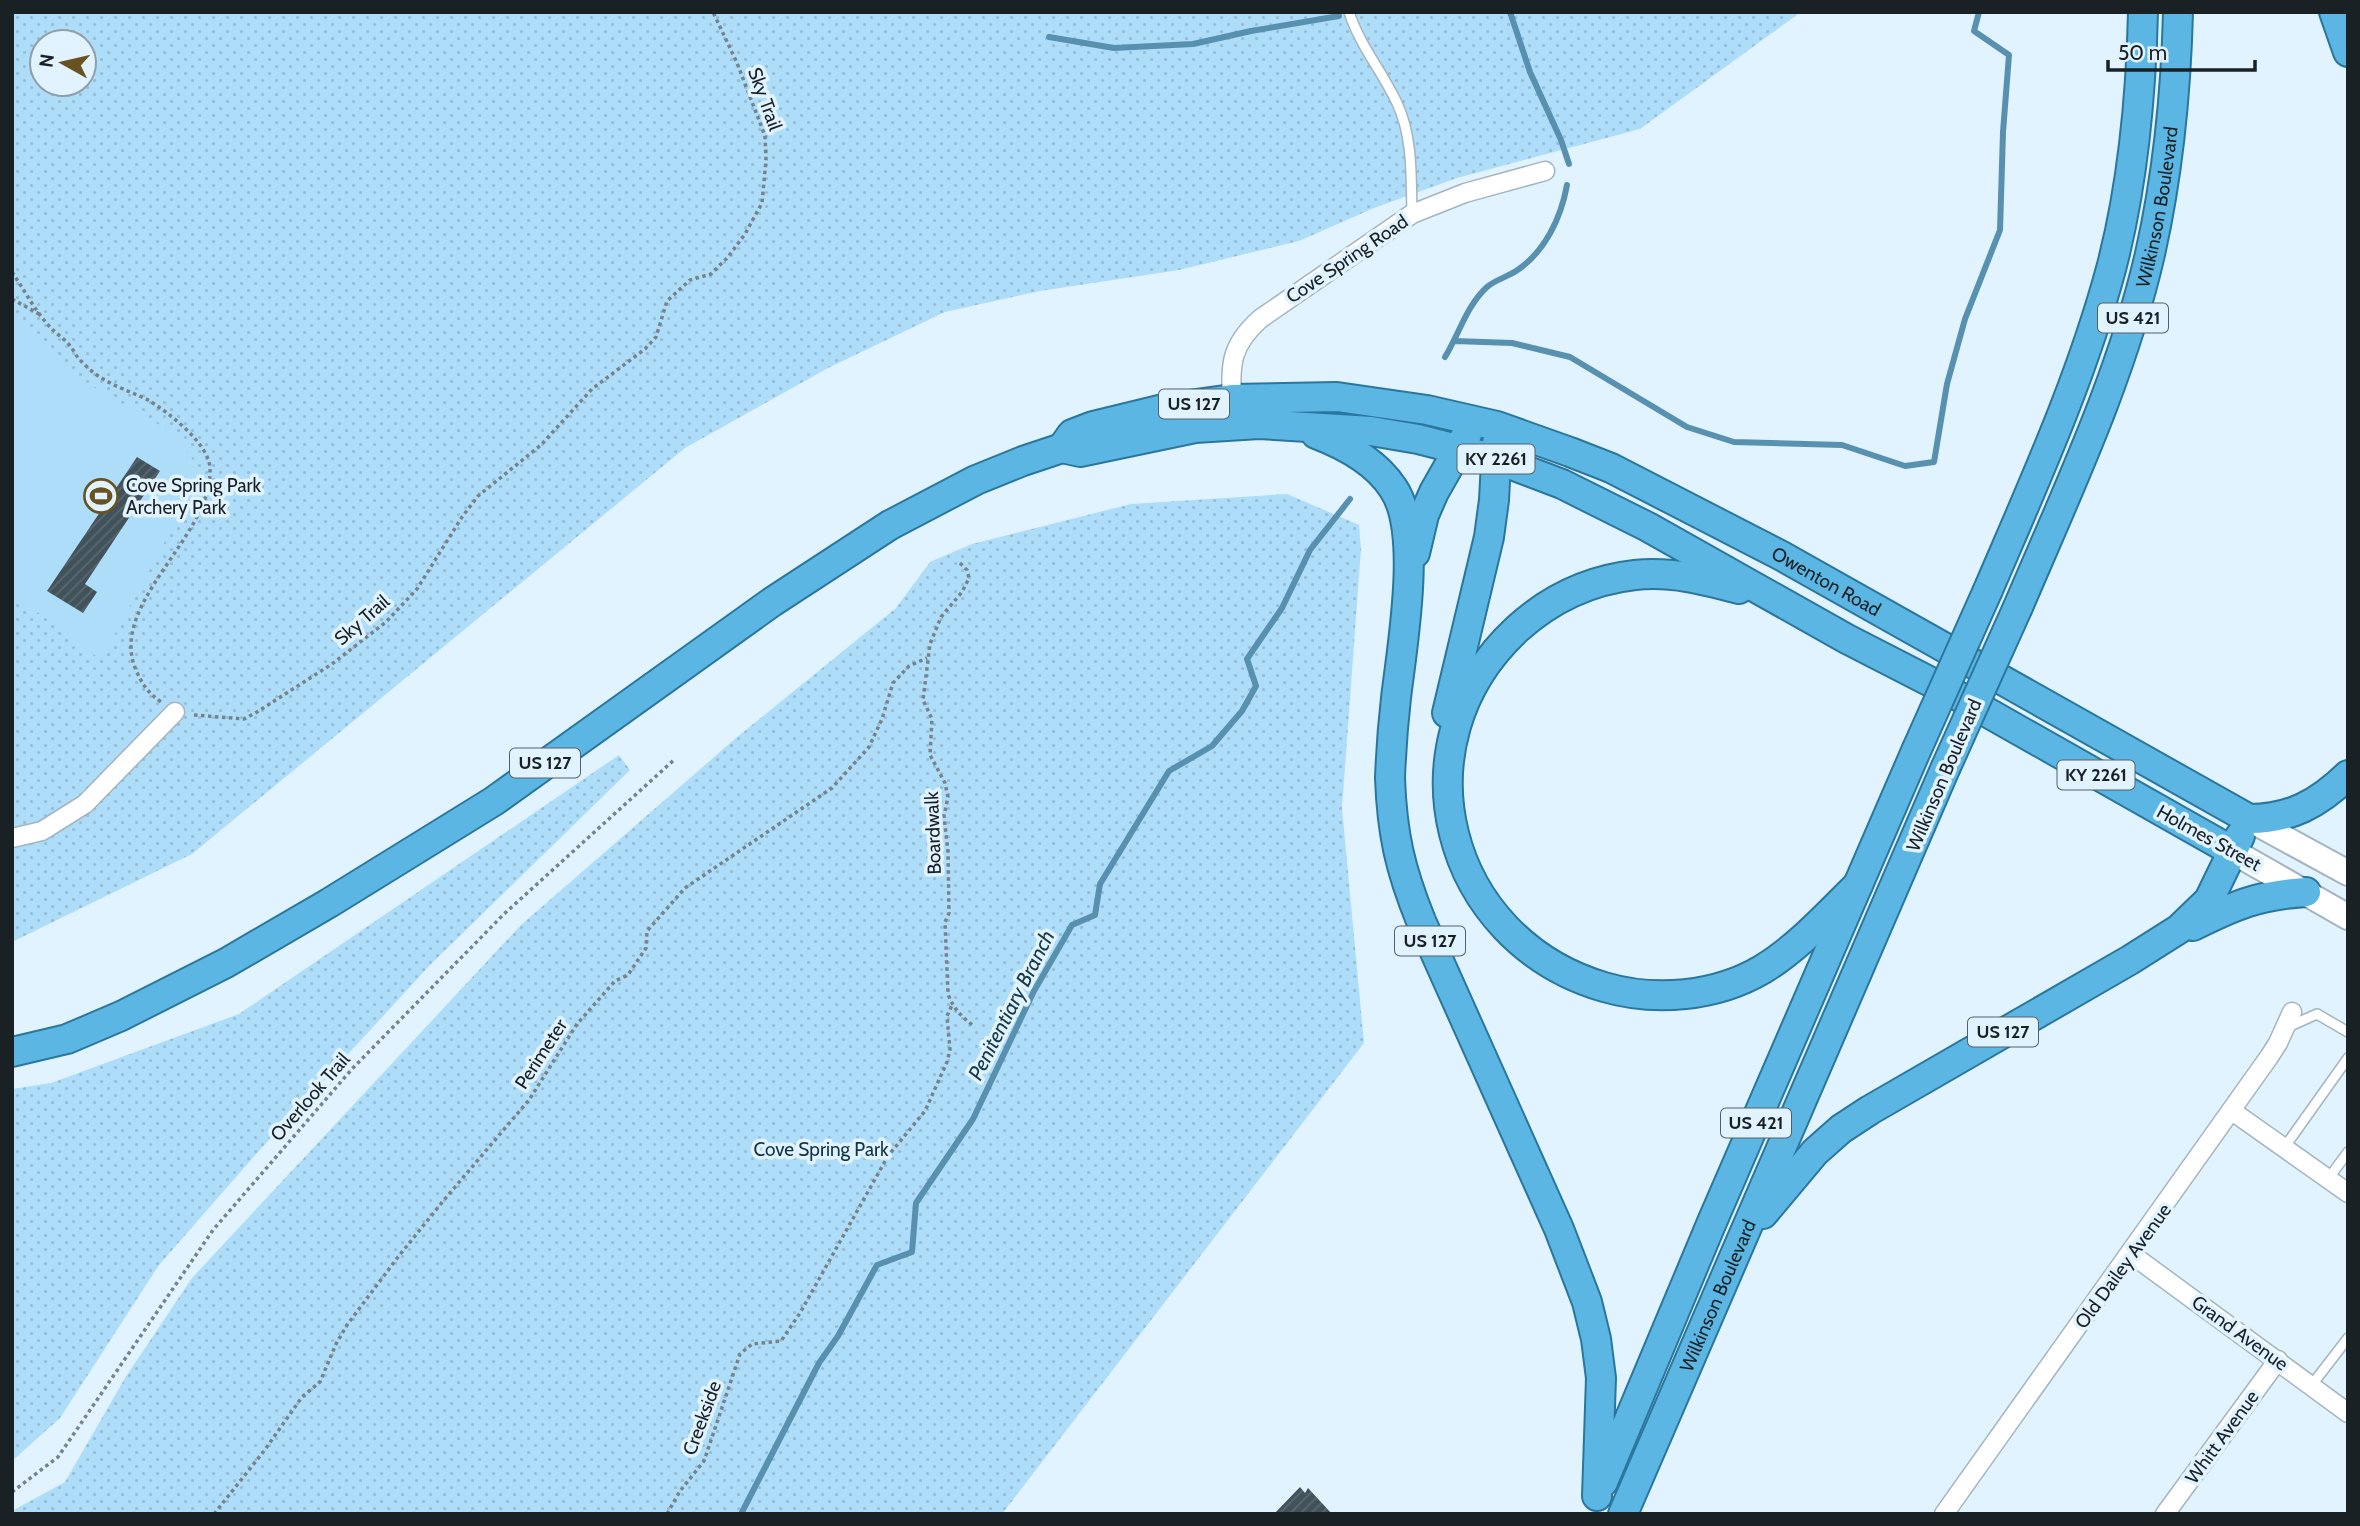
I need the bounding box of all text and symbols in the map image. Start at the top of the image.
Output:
north arrow [28,28,98,98]
scale bar [2108,28,2255,72]
text: 50 m [2118,40,2167,65]
text: N [34,52,59,69]
street label: Sky Trail [743,64,787,134]
street label: Wilkinson Boulevard [2131,125,2182,290]
street label: Cove Spring Road [1282,210,1412,308]
road number: US 421 [2098,304,2168,332]
road number: US 127 [1159,390,1229,418]
road number: KY 2261 [1458,444,1534,474]
place label: Cove Spring Park Archery Park [126,474,262,519]
sports icon: Cove Spring Park Archery Park [82,477,120,515]
street label: Owenton Road [1768,541,1885,621]
street label: Sky Trail [330,590,395,650]
street label: Wilkinson Boulevard [1902,695,1986,855]
road number: US 127 [510,748,580,778]
road number: KY 2261 [2058,760,2134,790]
street label: Boardwalk [920,791,946,875]
street label: Holmes Street [2153,800,2266,876]
water label: Penitentiary Branch [962,926,1060,1084]
road number: US 127 [1395,926,1465,956]
street label: Perimeter [510,1015,572,1093]
road number: US 127 [1968,1017,2038,1046]
street label: Overlook Trail [265,1048,355,1146]
road number: US 421 [1721,1108,1791,1138]
park label: Cove Spring Park [753,1138,889,1161]
street label: Old Dailey Avenue [2070,1199,2176,1333]
street label: Wilkinson Boulevard [1674,1216,1760,1375]
street label: Grand Avenue [2187,1290,2293,1376]
street label: Creekside [678,1377,726,1458]
street label: Whitt Avenue [2180,1386,2264,1488]

